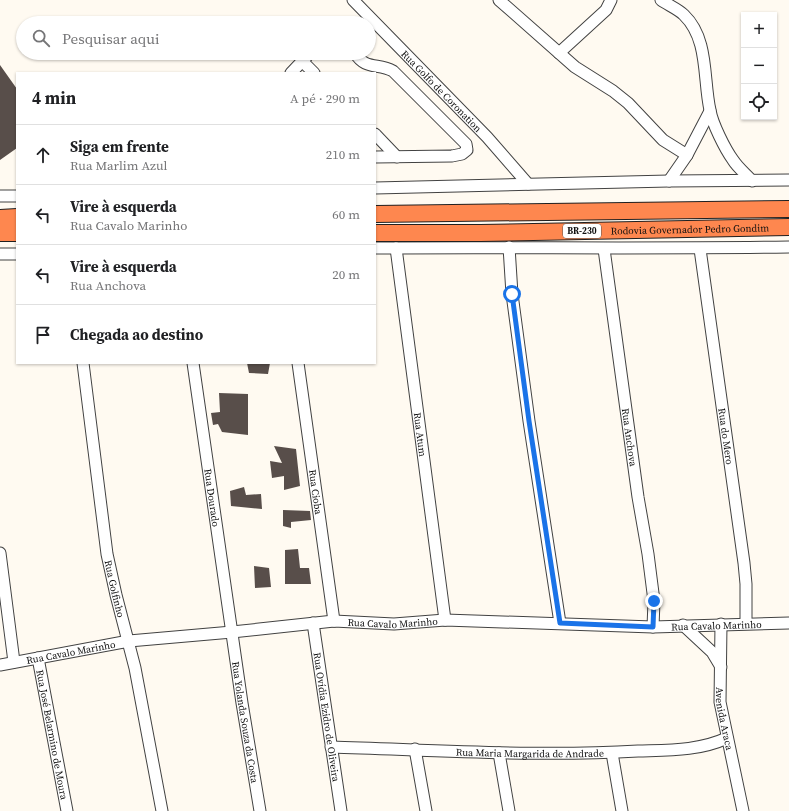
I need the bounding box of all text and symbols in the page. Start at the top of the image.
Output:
map controls [741,12,777,120]
button: + [741,12,777,48]
search box [16,16,376,60]
icon: search [30,27,52,49]
text: Pesquisar aqui [62,28,159,49]
street label: Rua Golfo de Coronation [399,47,485,135]
button: − [741,48,777,84]
button: locate [741,84,777,120]
text: 4 min [32,86,76,110]
text: A pé · 290 m [290,90,360,107]
text: Siga em frente [70,136,169,157]
icon: ahead [32,144,54,166]
text: 210 m [326,146,360,163]
text: Rua Marlim Azul [70,157,167,174]
text: Vire à esquerda [70,196,177,217]
icon: left [32,204,54,226]
text: 60 m [332,206,360,223]
text: Rua Cavalo Marinho [70,217,187,234]
street label: Rodovia Governador Pedro Gondim [611,221,769,237]
road number: BR-230 [563,224,601,238]
text: Vire à esquerda [70,256,177,277]
icon: left [32,264,54,286]
text: 20 m [332,266,360,283]
text: Rua Anchova [70,277,146,294]
route start [503,285,521,303]
icon: arrive [32,324,54,346]
text: Chegada ao destino [70,324,203,345]
street label: Rua Anchova [619,407,640,468]
street label: Rua do Mero [716,407,737,466]
street label: Rua Atum [411,412,430,457]
street label: Rua Dourado [202,468,223,528]
street label: Rua Cioba [306,468,326,516]
street label: Rua Golfinho [102,559,128,619]
route end [645,592,663,610]
street label: Rua Cavalo Marinho [347,614,439,631]
street label: Rua Cavalo Marinho [671,617,762,633]
street label: Rua Cavalo Marinho [25,637,117,666]
street label: Rua Ovídia Ezidro de Oliveira [311,652,343,783]
street label: Rua Yolanda Souza da Costa [230,660,262,785]
street label: Rua José Belarmino de Moura [34,668,71,802]
street label: Avenida Araca [713,687,737,752]
street label: Rua Maria Margarida de Andrade [456,745,604,760]

